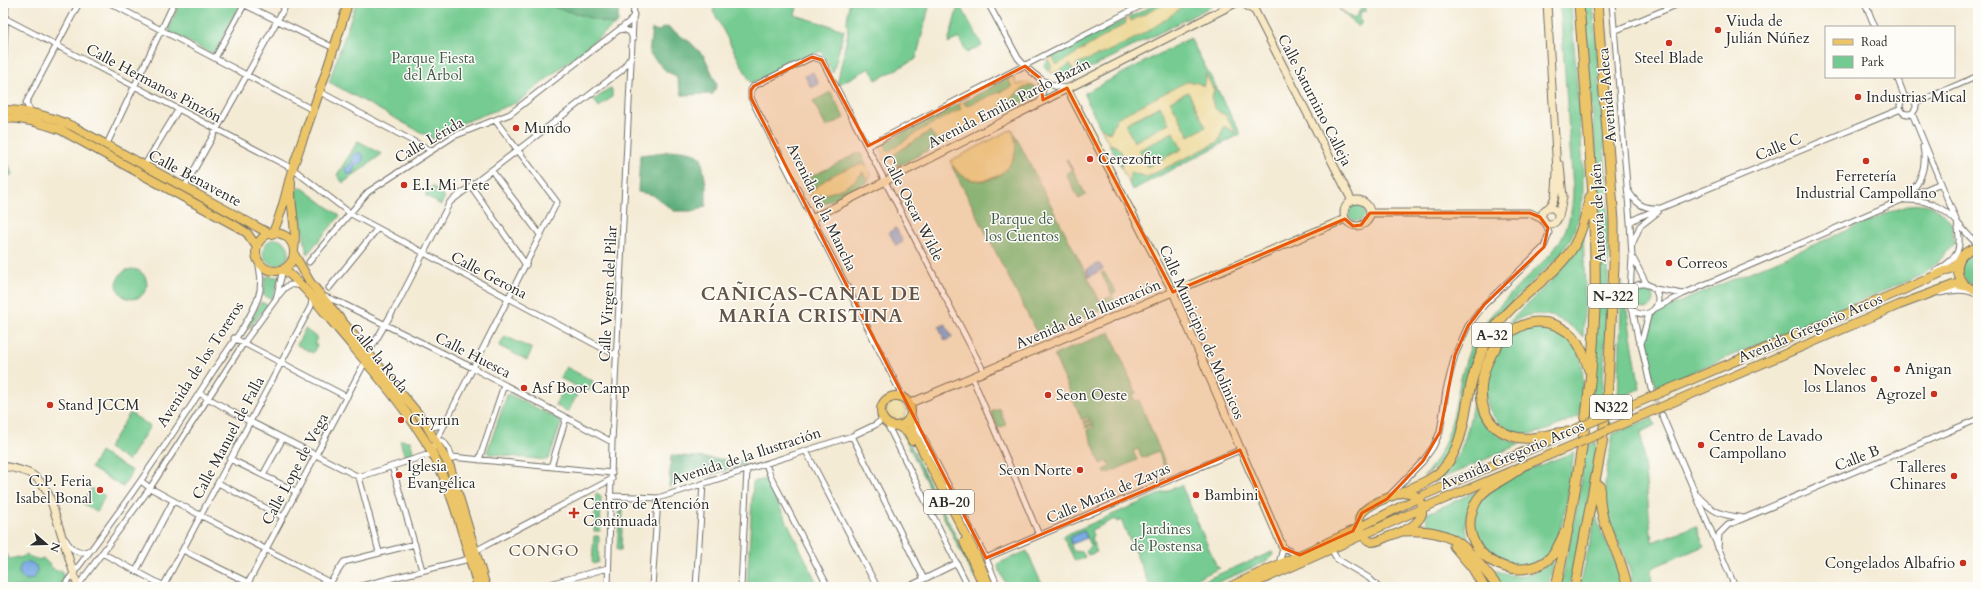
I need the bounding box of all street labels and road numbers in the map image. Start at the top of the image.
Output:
street label: Calle Saturnino Calleja [1273,31,1357,170]
street label: Calle Hermanos Pinzón [83,39,226,128]
street label: Avenida Adeca [1593,46,1621,143]
street label: Avenida Emilia Pardo Bazán [924,53,1094,153]
street label: Calle Lérida [391,112,468,168]
street label: Calle C [1752,128,1804,166]
street label: Avenida de la Mancha [782,140,862,275]
street label: Calle Benavente [145,145,245,211]
street label: Calle Oscar Wilde [878,152,948,265]
street label: Autovía de Jaén [1585,162,1611,263]
street label: Calle Virgen del Pilar [594,225,622,363]
street label: Calle Municipio de Molinicos [1154,242,1250,422]
street label: Calle Gerona [447,247,531,304]
street label: Avenida de la Ilustración [1012,274,1164,354]
road number: N-322 [1588,284,1638,308]
street label: Avenida Gregorio Arcos [1735,289,1885,367]
street label: Avenida de los Toreros [152,297,248,431]
street label: Calle la Roda [345,319,413,397]
road number: A-32 [1472,323,1512,347]
street label: Calle Huesca [432,327,515,383]
street label: Calle Manuel de Falla [187,373,269,503]
road number: N322 [1590,395,1632,419]
street label: Calle Lope de Vega [257,409,333,528]
street label: Avenida Gregorio Arcos [1437,416,1587,494]
street label: Avenida de la Ilustración [669,422,824,490]
street label: Calle B [1832,440,1882,476]
street label: Calle María de Zayas [1043,458,1173,528]
road number: AB-20 [924,490,974,514]

